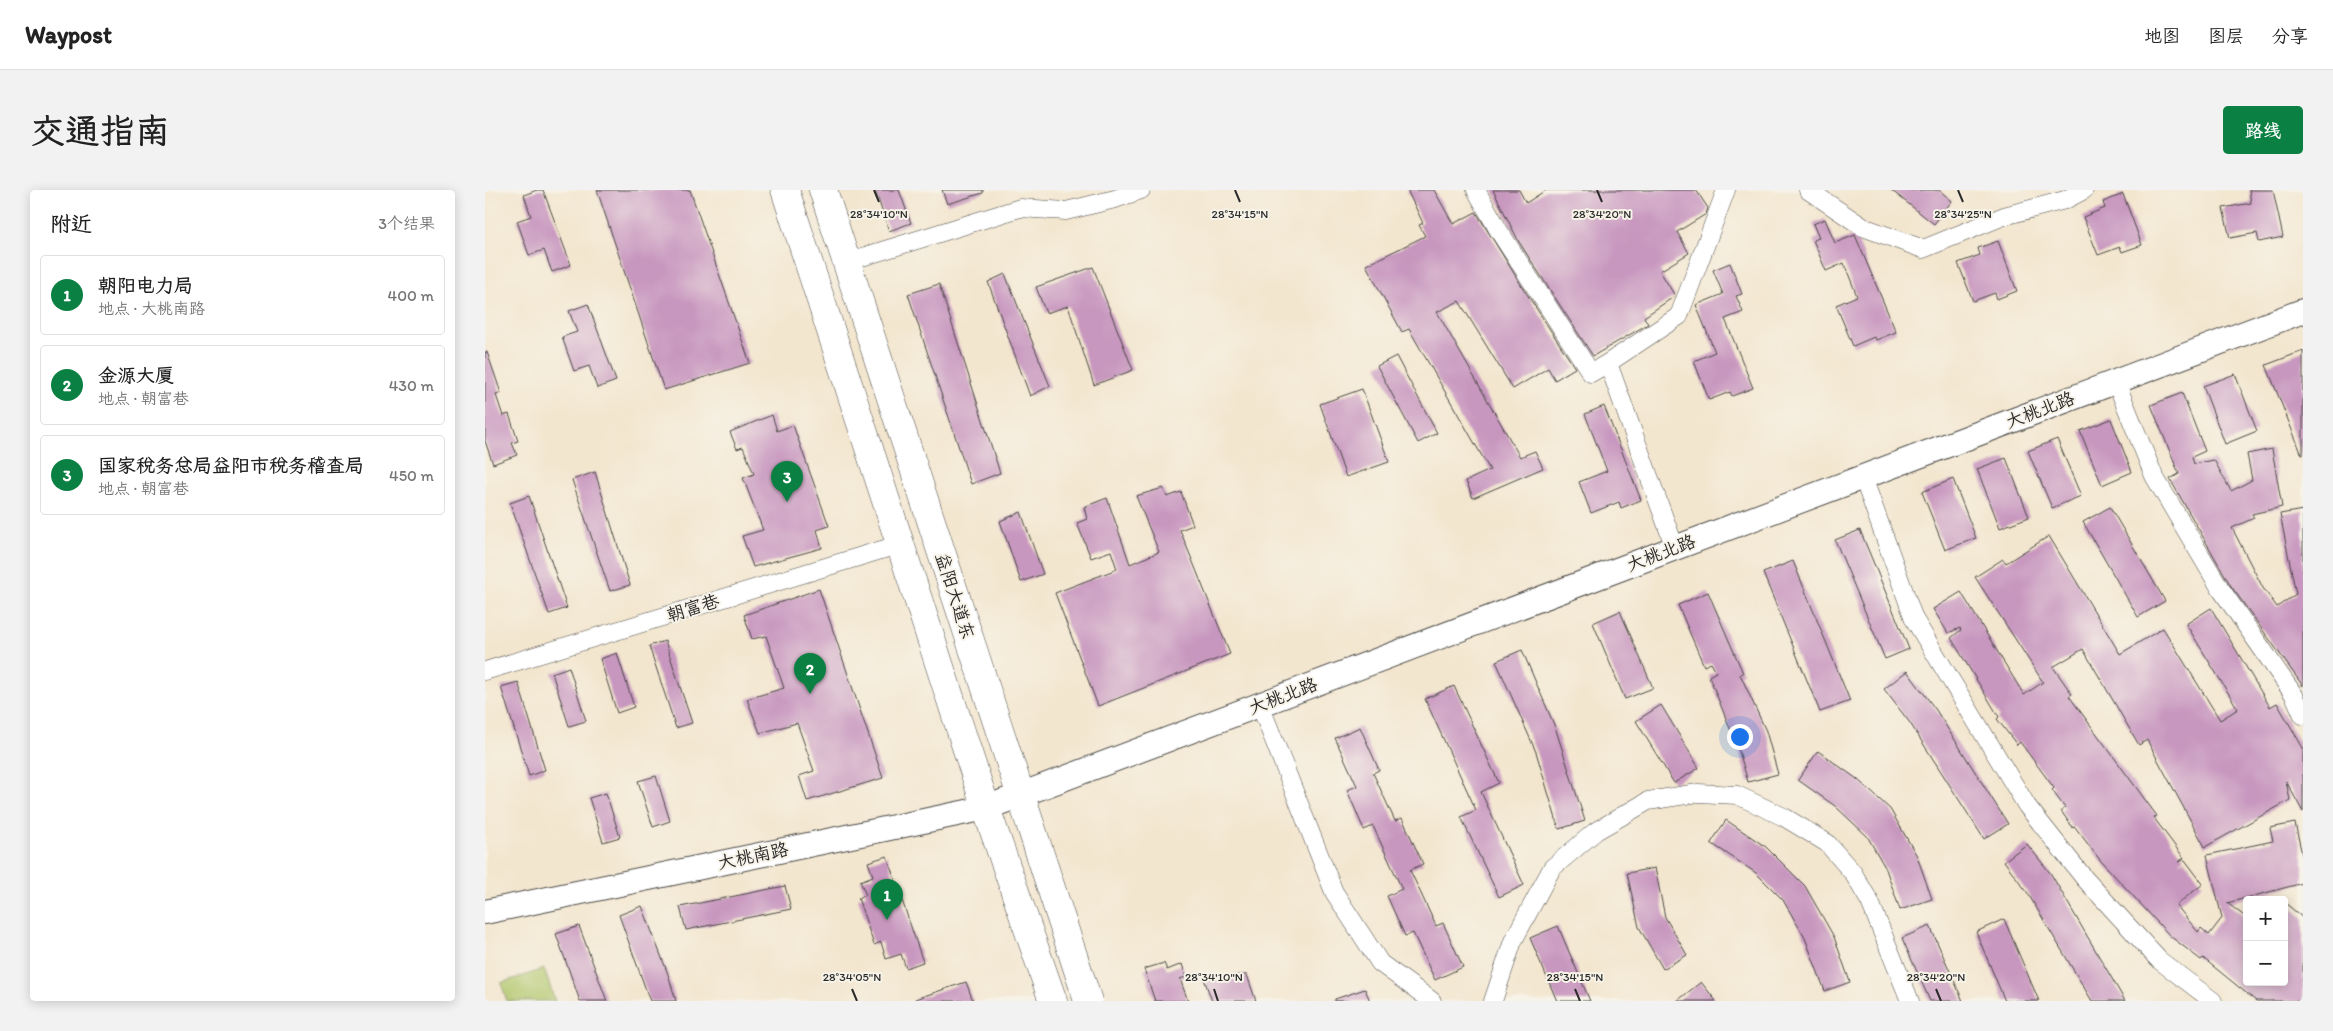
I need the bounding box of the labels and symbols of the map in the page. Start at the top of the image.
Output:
text: 28°34'10"N [850,207,908,221]
text: 28°34'15"N [1212,207,1268,221]
text: 28°34'20"N [1573,207,1631,221]
text: 28°34'25"N [1934,207,1992,221]
street label: 大桃北路 [2002,387,2078,433]
pin: 3 [771,461,803,502]
street label: 大桃北路 [1623,530,1699,576]
street label: 益阳大道东 [931,550,979,642]
street label: 朝富巷 [664,590,722,626]
pin: 2 [794,653,826,694]
street label: 大桃北路 [1245,673,1321,719]
your location [1727,724,1753,750]
street label: 大桃南路 [715,838,791,874]
pin: 1 [871,879,903,920]
text: 28°34'05"N [823,970,881,984]
text: 28°34'10"N [1185,970,1243,984]
text: 28°34'15"N [1547,970,1603,984]
text: 28°34'20"N [1907,970,1965,984]

